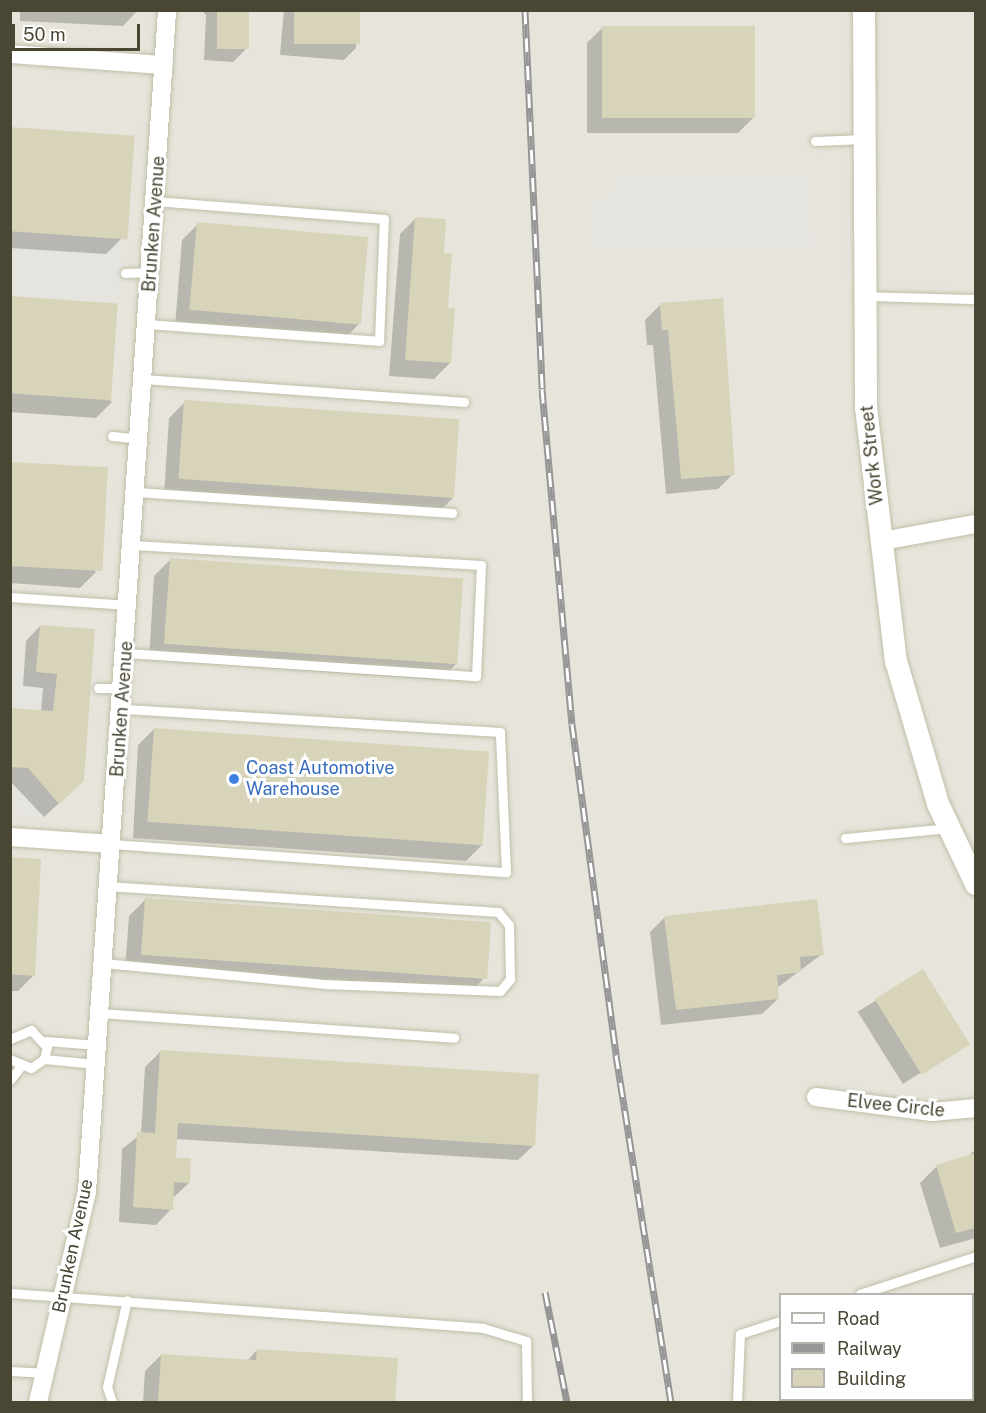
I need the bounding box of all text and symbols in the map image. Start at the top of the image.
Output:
scale bar [15,12,142,50]
text: 50 m [23,24,66,45]
street label: Brunken Avenue [138,155,170,293]
street label: Work Street [856,404,888,506]
street label: Brunken Avenue [106,640,138,778]
place label: Coast Automotive Warehouse [246,758,394,800]
marker: Coast Automotive Warehouse [227,772,241,786]
street label: Elvee Circle [846,1090,946,1122]
street label: Brunken Avenue [48,1177,98,1315]
legend [779,1293,974,1401]
text: Road [837,1308,880,1329]
text: Railway [837,1338,902,1359]
text: Building [837,1368,906,1389]

